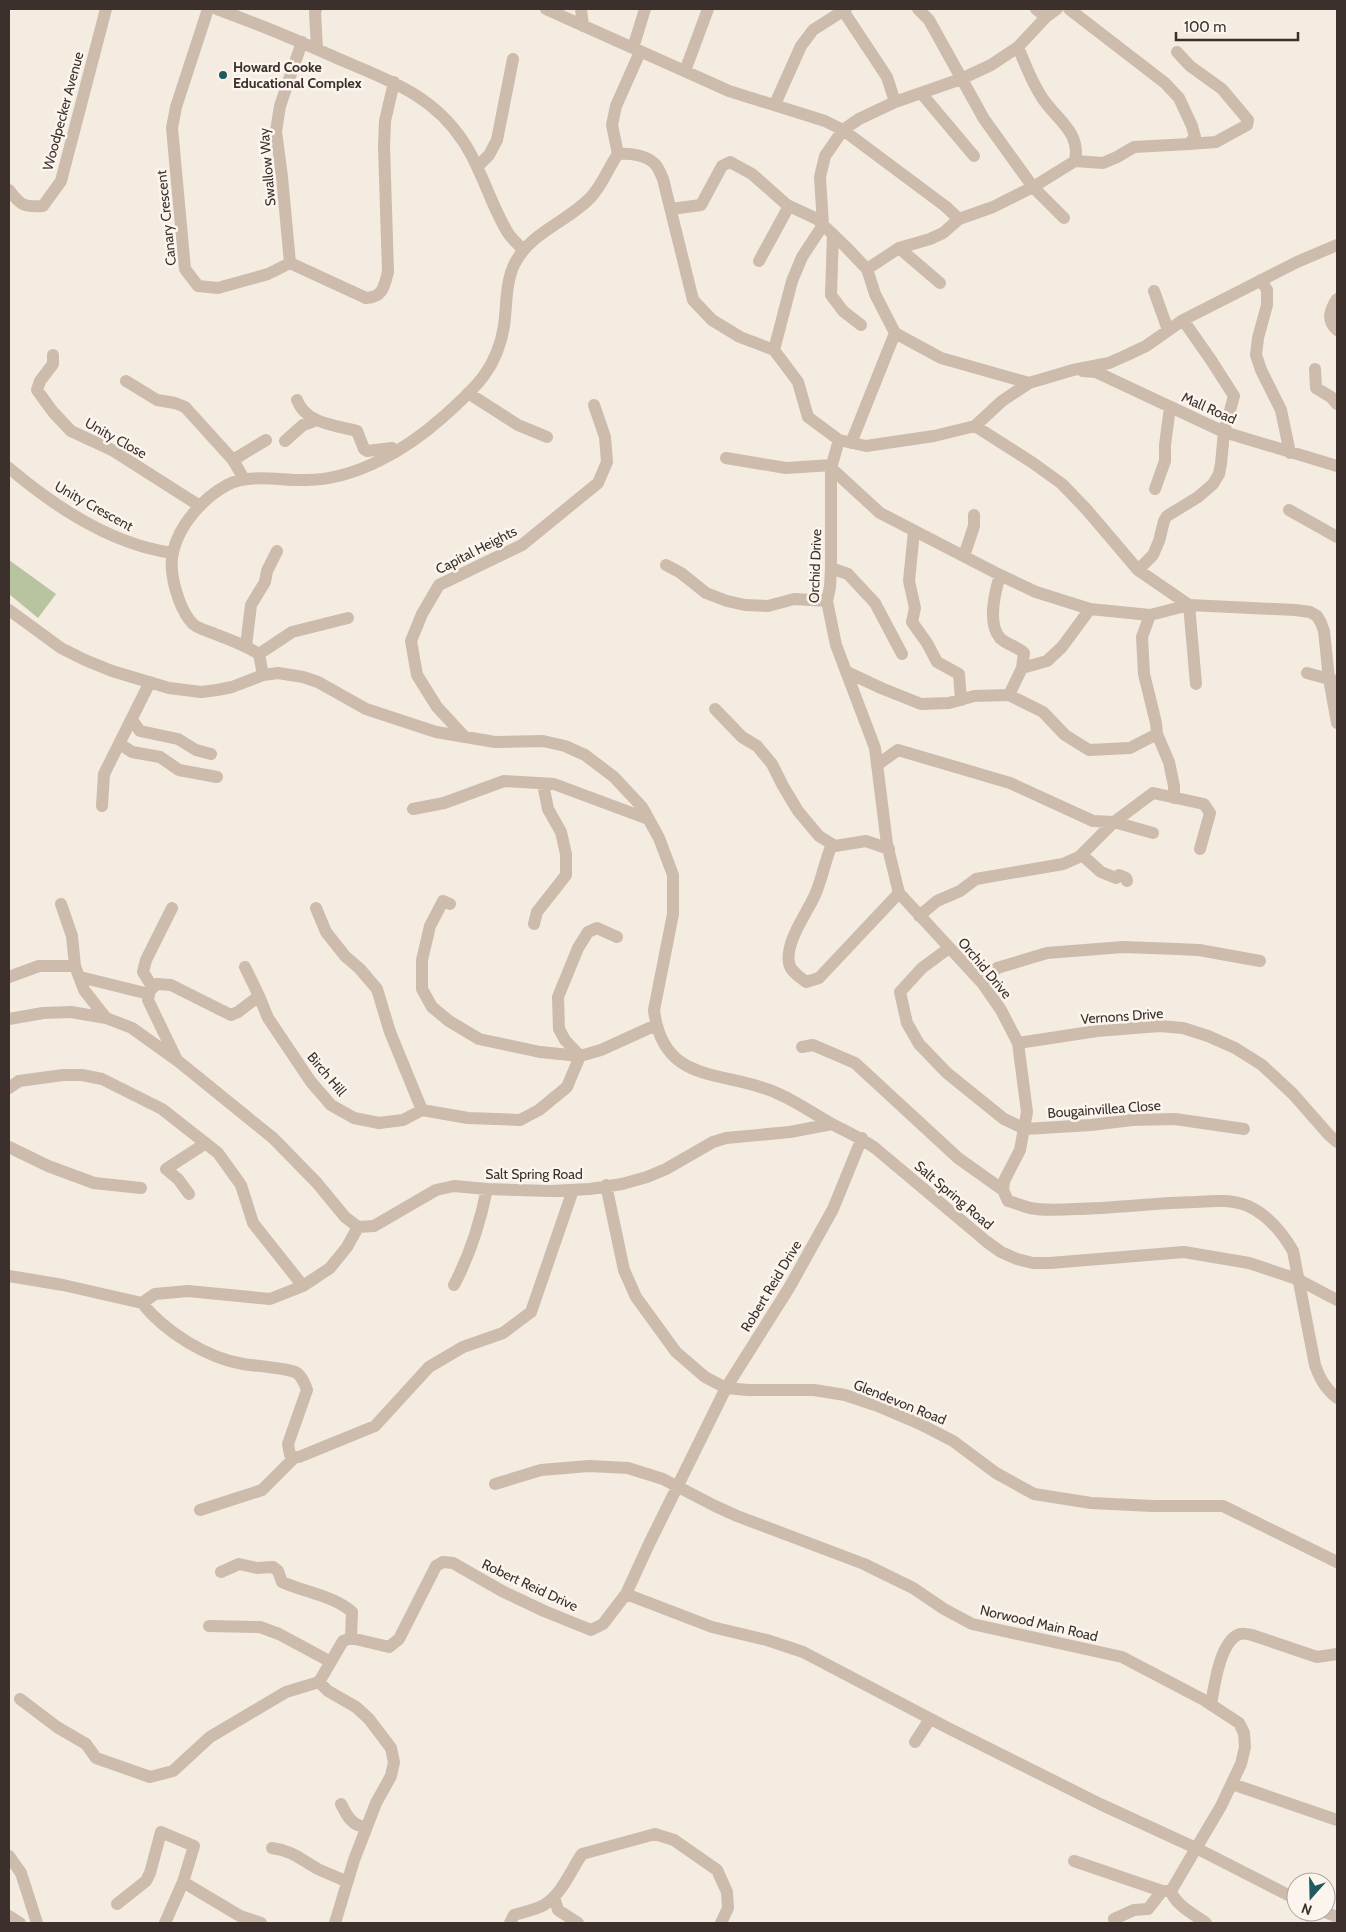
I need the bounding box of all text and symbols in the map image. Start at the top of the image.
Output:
scale bar [1176,10,1298,42]
text: 100 m [1184,18,1226,36]
street label: Woodpecker Avenue [38,50,88,172]
place label: Howard Cooke Educational Complex [233,58,362,92]
marker: Howard Cooke Educational Complex [217,69,229,81]
street label: Swallow Way [255,127,279,207]
street label: Canary Crescent [152,169,180,267]
street label: Mall Road [1179,388,1239,428]
street label: Unity Close [82,414,150,462]
street label: Unity Crescent [51,477,137,535]
street label: Capital Heights [432,522,520,578]
street label: Orchid Drive [805,529,825,603]
street label: Orchid Drive [954,934,1016,1002]
street label: Vernons Drive [1080,1004,1164,1028]
street label: Birch Hill [303,1048,351,1100]
street label: Bougainvillea Close [1047,1096,1161,1122]
street label: Salt Spring Road [911,1157,997,1233]
street label: Salt Spring Road [485,1165,583,1183]
street label: Robert Reid Drive [737,1237,805,1335]
street label: Glendevon Road [851,1375,949,1429]
street label: Robert Reid Drive [479,1555,581,1615]
street label: Norwood Main Road [978,1601,1100,1645]
north arrow [1286,1872,1336,1922]
text: N [1299,1899,1314,1919]

